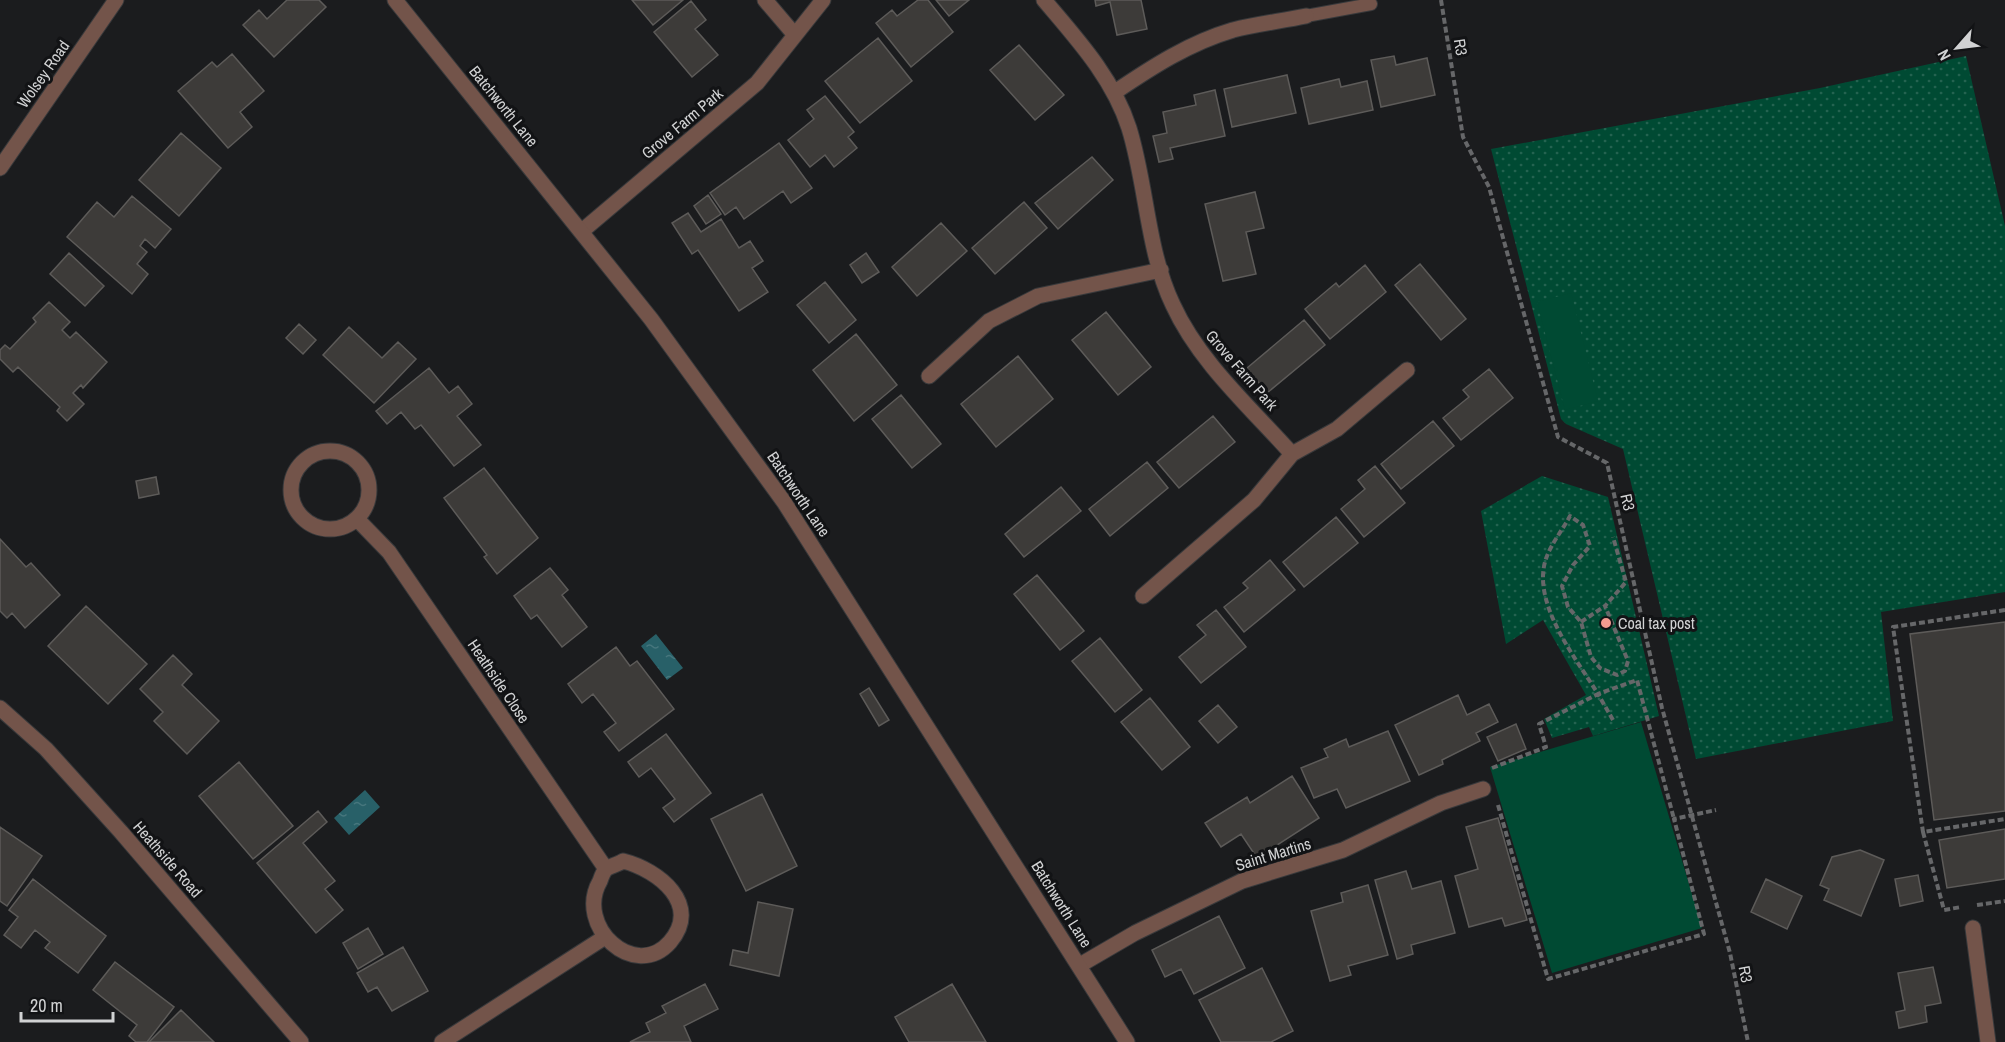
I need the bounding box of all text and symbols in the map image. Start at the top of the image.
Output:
north arrow [1927,18,1987,78]
street label: Wolsey Road [12,36,74,112]
street label: R3 [1449,37,1473,57]
text: N [1932,46,1956,64]
street label: Batchworth Lane [464,61,544,151]
street label: Grove Farm Park [637,82,728,164]
street label: Grove Farm Park [1201,325,1283,415]
street label: Batchworth Lane [762,447,836,541]
street label: R3 [1615,491,1641,513]
place label: Coal tax post [1618,612,1695,634]
marker: Coal tax post [1599,616,1613,630]
street label: Heathside Close [463,635,535,727]
street label: Heathside Road [129,816,207,902]
street label: Saint Martins [1232,832,1314,876]
street label: Batchworth Lane [1027,856,1097,952]
street label: R3 [1734,964,1758,984]
scale bar [21,985,112,1023]
text: 20 m [30,993,63,1018]

